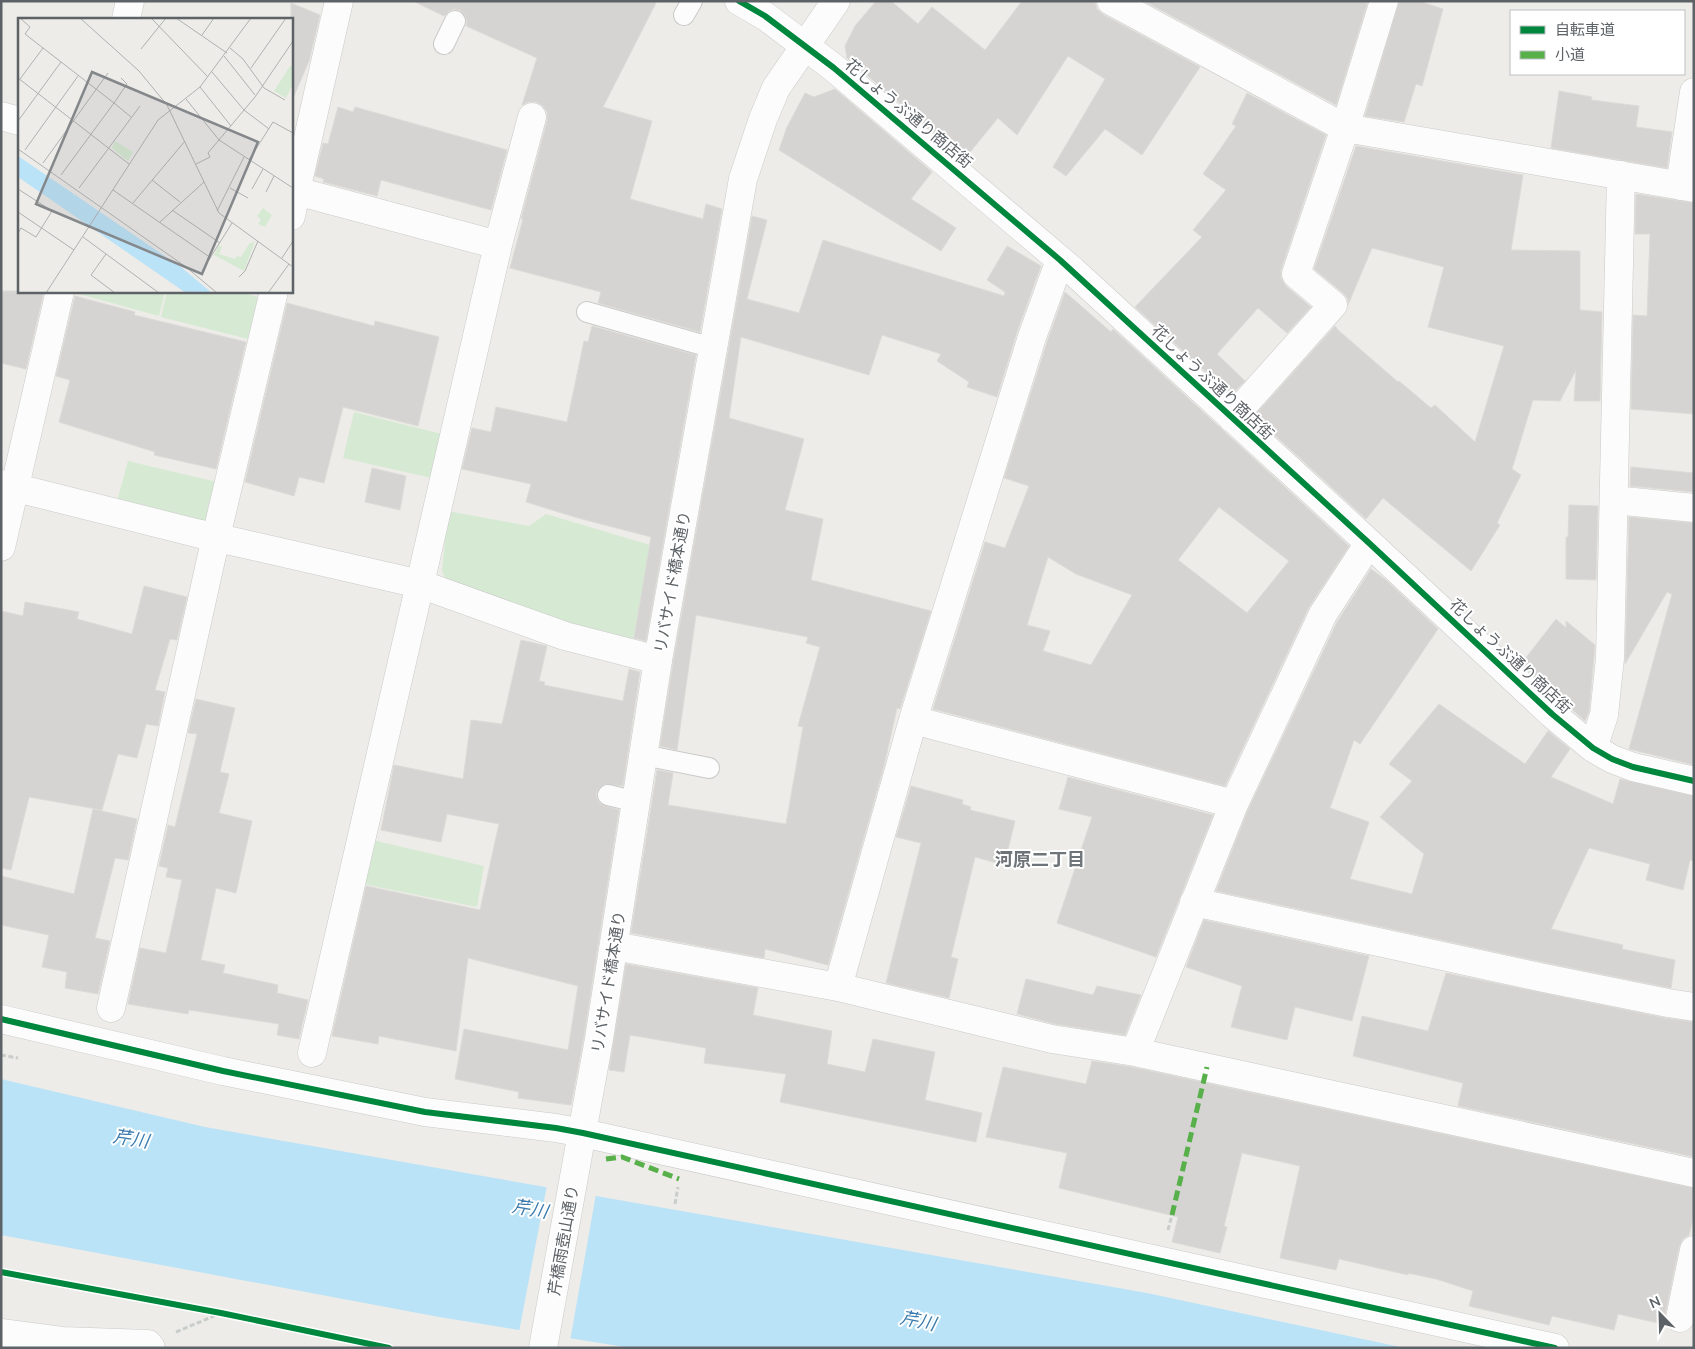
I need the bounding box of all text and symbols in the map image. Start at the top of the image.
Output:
legend [1510,10,1685,75]
inset map [18,18,292,292]
text: 自転車道 [1555,20,1615,40]
text: 小道 [1555,45,1585,65]
street label: 花しょうぶ通り商店街 [840,54,977,174]
street label: 花しょうぶ通り商店街 [1146,320,1278,445]
street label: リバサイド橋本通り [650,509,696,655]
street label: 花しょうぶ通り商店街 [1444,594,1576,719]
district label: 河原二丁目 [995,848,1085,872]
street label: リバサイド橋本通り [587,909,631,1055]
water label: 芹川 [111,1124,153,1154]
street label: 芹橋雨壺山通り [543,1183,585,1297]
water label: 芹川 [510,1194,552,1224]
north arrow [1635,1289,1685,1339]
text: N [1647,1292,1664,1313]
water label: 芹川 [898,1306,940,1337]

